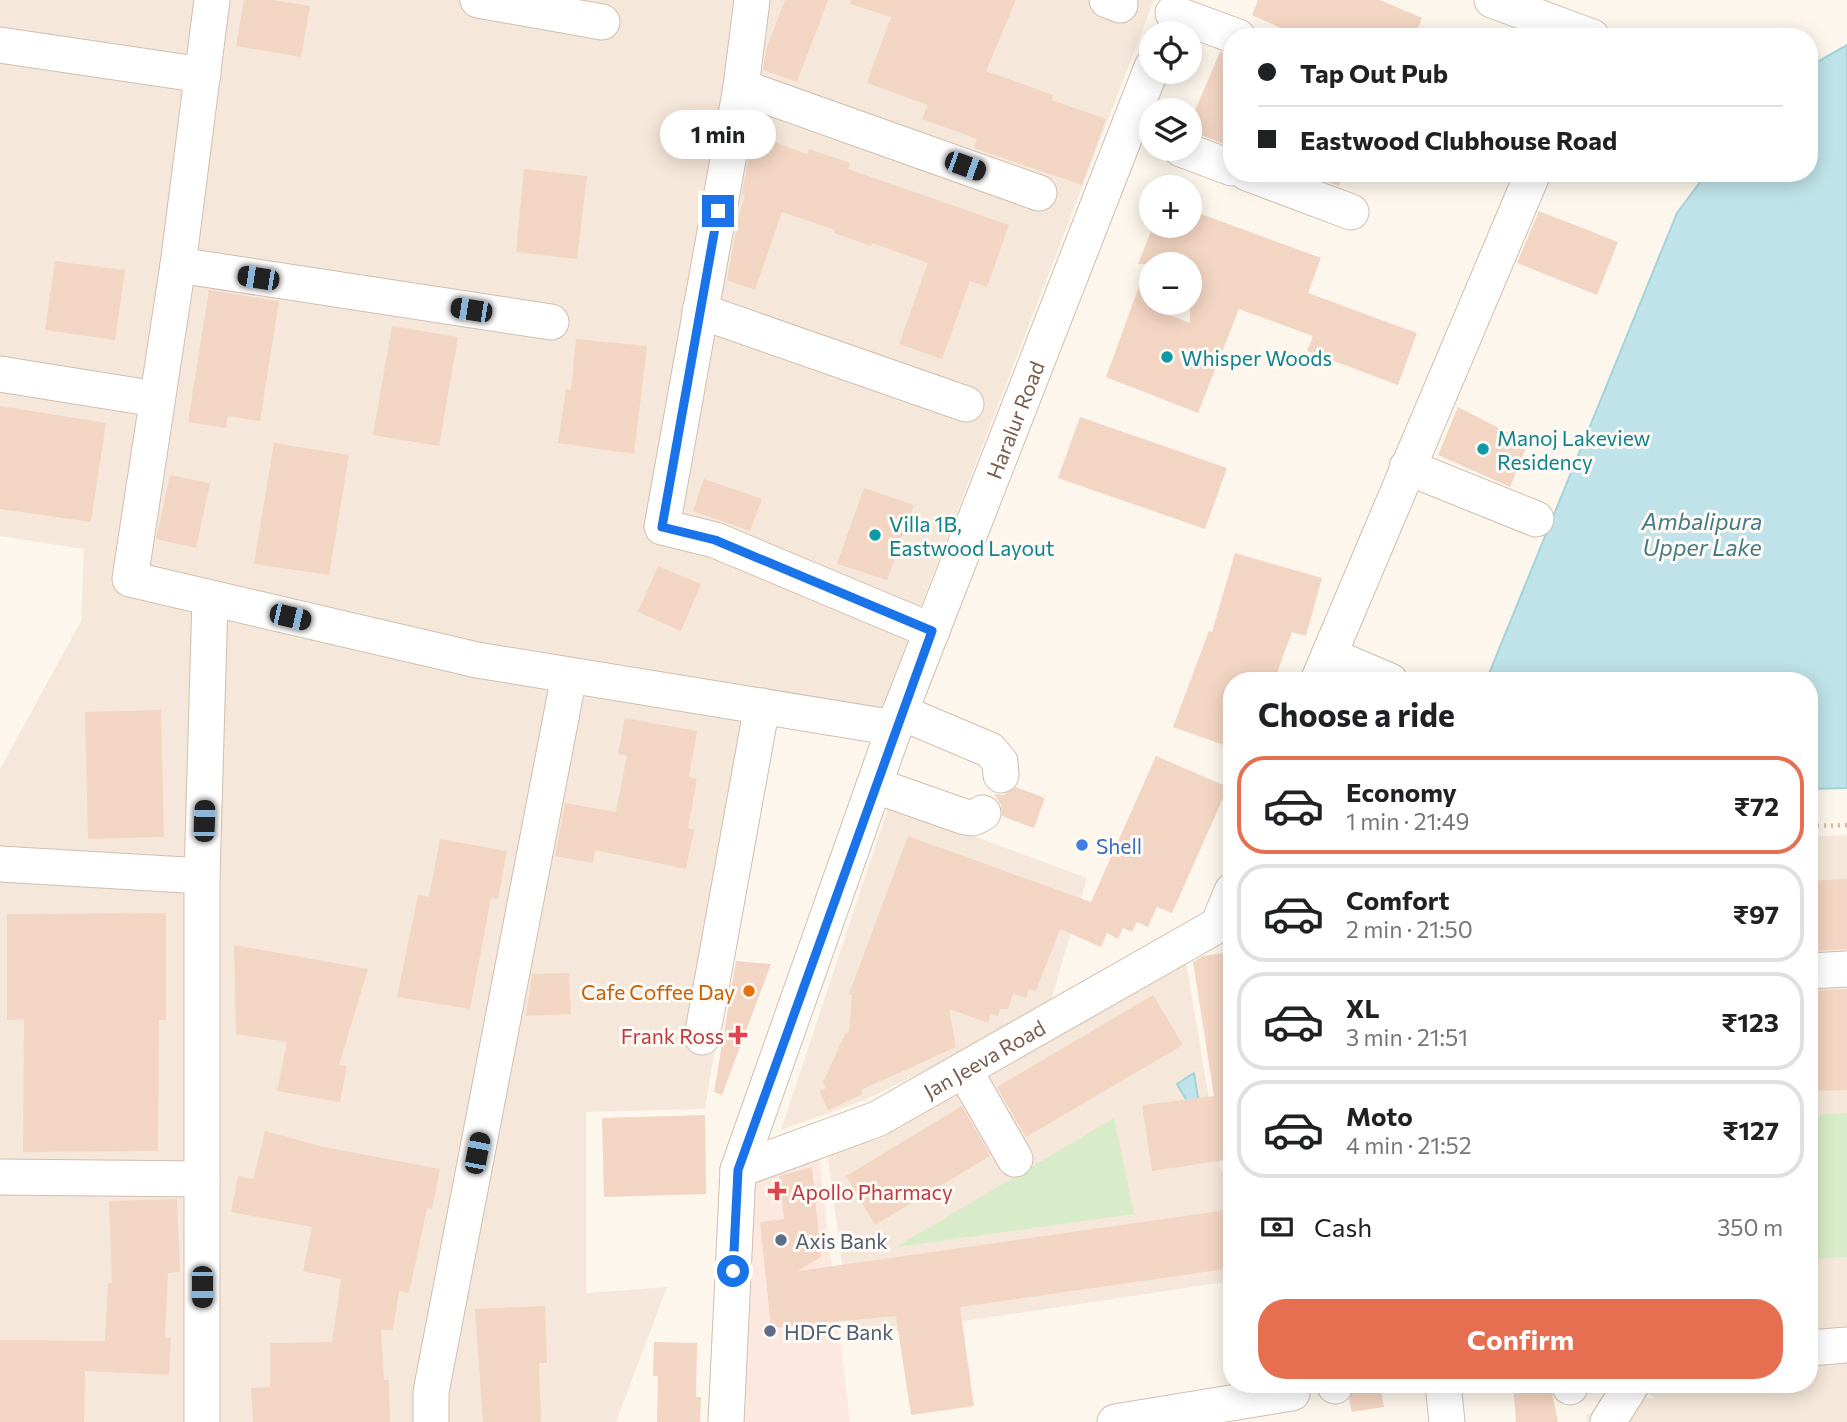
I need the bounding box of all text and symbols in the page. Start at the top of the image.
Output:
map controls [1139,21,1202,315]
button: locate [1139,21,1202,84]
text: Tap Out Pub [1300,57,1448,88]
button: layers [1139,98,1202,161]
callout: 1 min [660,110,776,158]
text: 1 min [691,120,745,148]
text: Eastwood Clubhouse Road [1300,124,1617,155]
car [942,149,989,183]
button: + [1139,175,1202,238]
route end [702,195,734,227]
button: − [1139,252,1202,315]
car [236,264,281,292]
car [449,296,494,324]
place label: Whisper Woods [1181,345,1332,370]
marker: Whisper Woods [1159,349,1175,365]
street label: Haralur Road [980,357,1049,482]
place label: Manoj Lakeview Residency [1497,425,1651,474]
marker: Manoj Lakeview Residency [1475,441,1491,457]
water label: Ambalipura Upper Lake [1641,507,1762,561]
place label: Villa 1B, Eastwood Layout [889,511,1054,560]
marker: Villa 1B, Eastwood Layout [867,527,883,543]
car [268,602,313,632]
text: Choose a ride [1258,694,1455,734]
icon: car [1262,774,1325,837]
text: Economy [1346,776,1457,807]
text: ₹72 [1734,790,1779,821]
car [193,800,216,842]
text: 1 min · 21:49 [1346,807,1469,835]
place label: Shell [1096,833,1142,858]
marker: Shell [1074,837,1090,853]
icon: car [1262,882,1325,945]
text: Comfort [1346,884,1449,915]
text: ₹97 [1733,898,1779,929]
text: 2 min · 21:50 [1346,915,1473,943]
place label: Cafe Coffee Day [581,979,735,1004]
marker: Cafe Coffee Day [741,983,757,999]
icon: car [1262,990,1325,1053]
text: XL [1346,992,1380,1023]
text: ₹123 [1721,1006,1779,1037]
street label: Jan Jeeva Road [919,1014,1049,1103]
place label: Frank Ross [621,1023,724,1048]
text: 3 min · 21:51 [1346,1023,1468,1051]
marker: Frank Ross [730,1027,746,1043]
icon: car [1262,1098,1325,1161]
text: Moto [1346,1100,1413,1131]
text: ₹127 [1722,1114,1779,1145]
car [463,1130,492,1176]
text: 4 min · 21:52 [1346,1131,1472,1159]
place label: Apollo Pharmacy [791,1179,953,1204]
marker: Apollo Pharmacy [769,1183,785,1199]
icon: cash [1258,1208,1296,1246]
text: Cash [1314,1211,1372,1242]
text: 350 m [1717,1213,1783,1241]
place label: Axis Bank [795,1228,888,1253]
marker: Axis Bank [773,1232,789,1248]
route start [717,1255,749,1287]
car [192,1266,213,1308]
button: Confirm [1258,1299,1783,1379]
place label: HDFC Bank [784,1319,894,1344]
marker: HDFC Bank [762,1323,778,1339]

